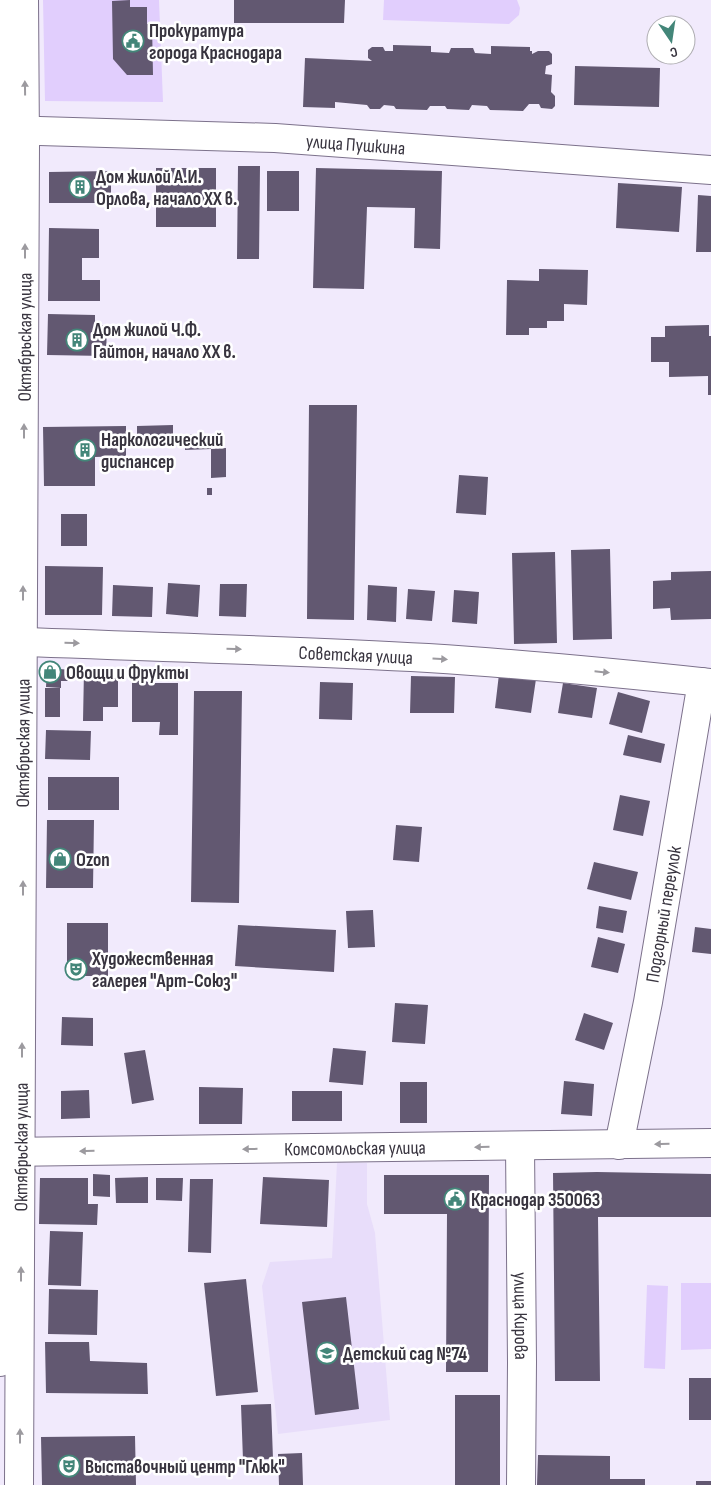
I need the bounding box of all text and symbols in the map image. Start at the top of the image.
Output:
north arrow [646,15,696,65]
place label: Прокуратура города Краснодара [149,20,282,65]
public building icon: Прокуратура города Краснодара [121,29,145,53]
text: С [668,43,679,61]
one-way arrow [21,80,29,96]
street label: улица Пушкина [305,130,406,161]
place label: Дом жилой А.И. Орлова, начало XX в. [96,166,237,211]
building icon: Дом жилой А.И. Орлова, начало XX в. [68,175,92,199]
one-way arrow [21,242,29,258]
street label: Октябрьская улица [14,273,37,402]
place label: Дом жилой Ч.Ф. Гайтон, начало XX в. [93,319,236,364]
building icon: Дом жилой Ч.Ф. Гайтон, начало XX в. [65,328,89,352]
one-way arrow [20,422,28,438]
place label: Наркологический диспансер [101,429,223,474]
building icon: Наркологический диспансер [73,438,97,462]
one-way arrow [19,585,27,601]
one-way arrow [64,640,80,648]
street label: Советская улица [298,642,413,670]
one-way arrow [226,646,242,654]
one-way arrow [432,656,448,664]
shop icon: Овощи и Фрукты [38,660,62,684]
place label: Овощи и Фрукты [66,662,189,685]
one-way arrow [594,668,610,676]
street label: Октябрьская улица [12,679,36,808]
street label: Подгорный переулок [641,844,687,984]
shop icon: Ozon [48,847,72,871]
place label: Ozon [76,849,110,872]
one-way arrow [19,880,27,896]
place label: Художественная галерея "Арт-Союз" [91,948,237,993]
theatre icon: Художественная галерея "Арт-Союз" [64,957,88,981]
one-way arrow [18,1042,26,1058]
street label: Октябрьская улица [10,1083,34,1211]
street label: Комсомольская улица [284,1137,426,1161]
one-way arrow [654,1140,670,1148]
one-way arrow [474,1143,490,1151]
one-way arrow [242,1145,258,1153]
one-way arrow [79,1147,95,1155]
public building icon: Краснодар 350063 [443,1187,467,1211]
place label: Краснодар 350063 [471,1189,600,1212]
one-way arrow [17,1266,25,1282]
street label: улица Кирова [508,1272,532,1360]
school or university icon: Детский сад №74 [315,1341,339,1365]
place label: Детский сад №74 [343,1343,467,1366]
one-way arrow [16,1428,24,1444]
theatre icon: Выставочный центр "Глюк" [57,1454,81,1478]
place label: Выставочный центр "Глюк" [85,1456,285,1479]

